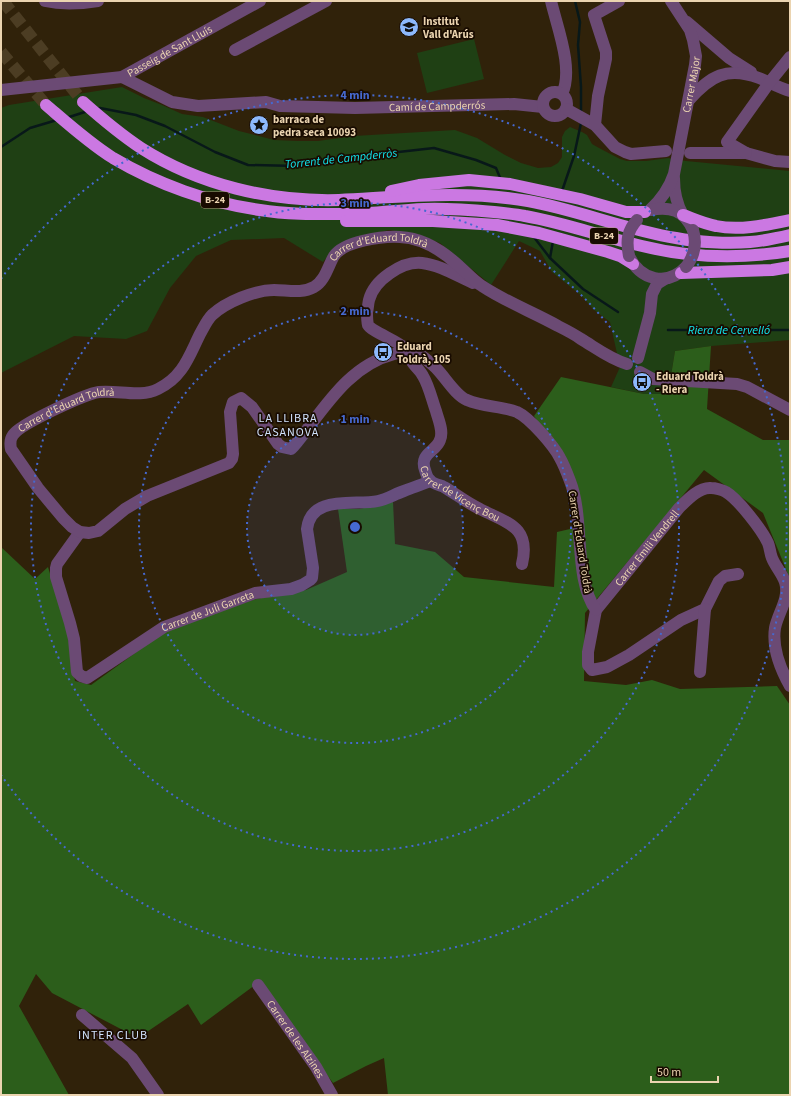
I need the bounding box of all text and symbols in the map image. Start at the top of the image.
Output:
place label: Institut Vall d'Arús [422,14,474,42]
school or university icon: Institut Vall d'Arús [398,16,420,38]
street label: Passeig de Sant Lluís [124,21,215,80]
street label: Carrer Major [679,55,703,114]
text: 4 min [340,87,370,104]
street label: Camí de Campderrós [389,97,486,115]
place label: barraca de pedra seca 10093 [273,112,356,140]
place icon: barraca de pedra seca 10093 [248,114,270,136]
water label: Torrent de Campderròs [284,145,398,173]
road number: B-24 [201,192,229,208]
text: 3 min [340,195,370,212]
road number: B-24 [590,228,618,244]
street label: Carrer d'Eduard Toldrà [325,229,431,264]
text: 2 min [340,303,370,320]
water label: Riera de Cervelló [688,322,770,339]
place label: Eduard Toldrà, 105 [397,339,451,367]
bus stop icon: Eduard Toldrà, 105 [372,341,394,363]
place label: Eduard Toldrà - Riera [656,369,724,397]
bus stop icon: Eduard Toldrà - Riera [631,371,653,393]
street label: Carrer d'Eduard Toldrà [15,384,115,436]
district label: LA LLIBRA CASANOVA [257,410,319,441]
text: 1 min [340,411,370,428]
street label: Carrer de Vicenç Bou [417,464,503,525]
street label: Carrer d'Eduard Toldrà [564,489,596,595]
street label: Carrer Emili Vendrell [611,506,682,589]
centre of rings [348,520,362,534]
street label: Carrer de Juli Garreta [159,587,256,635]
street label: Carrer de les Alzines [263,997,328,1081]
district label: INTER CLUB [78,1027,148,1044]
scale bar [651,1058,718,1084]
text: 50 m [657,1064,681,1081]

